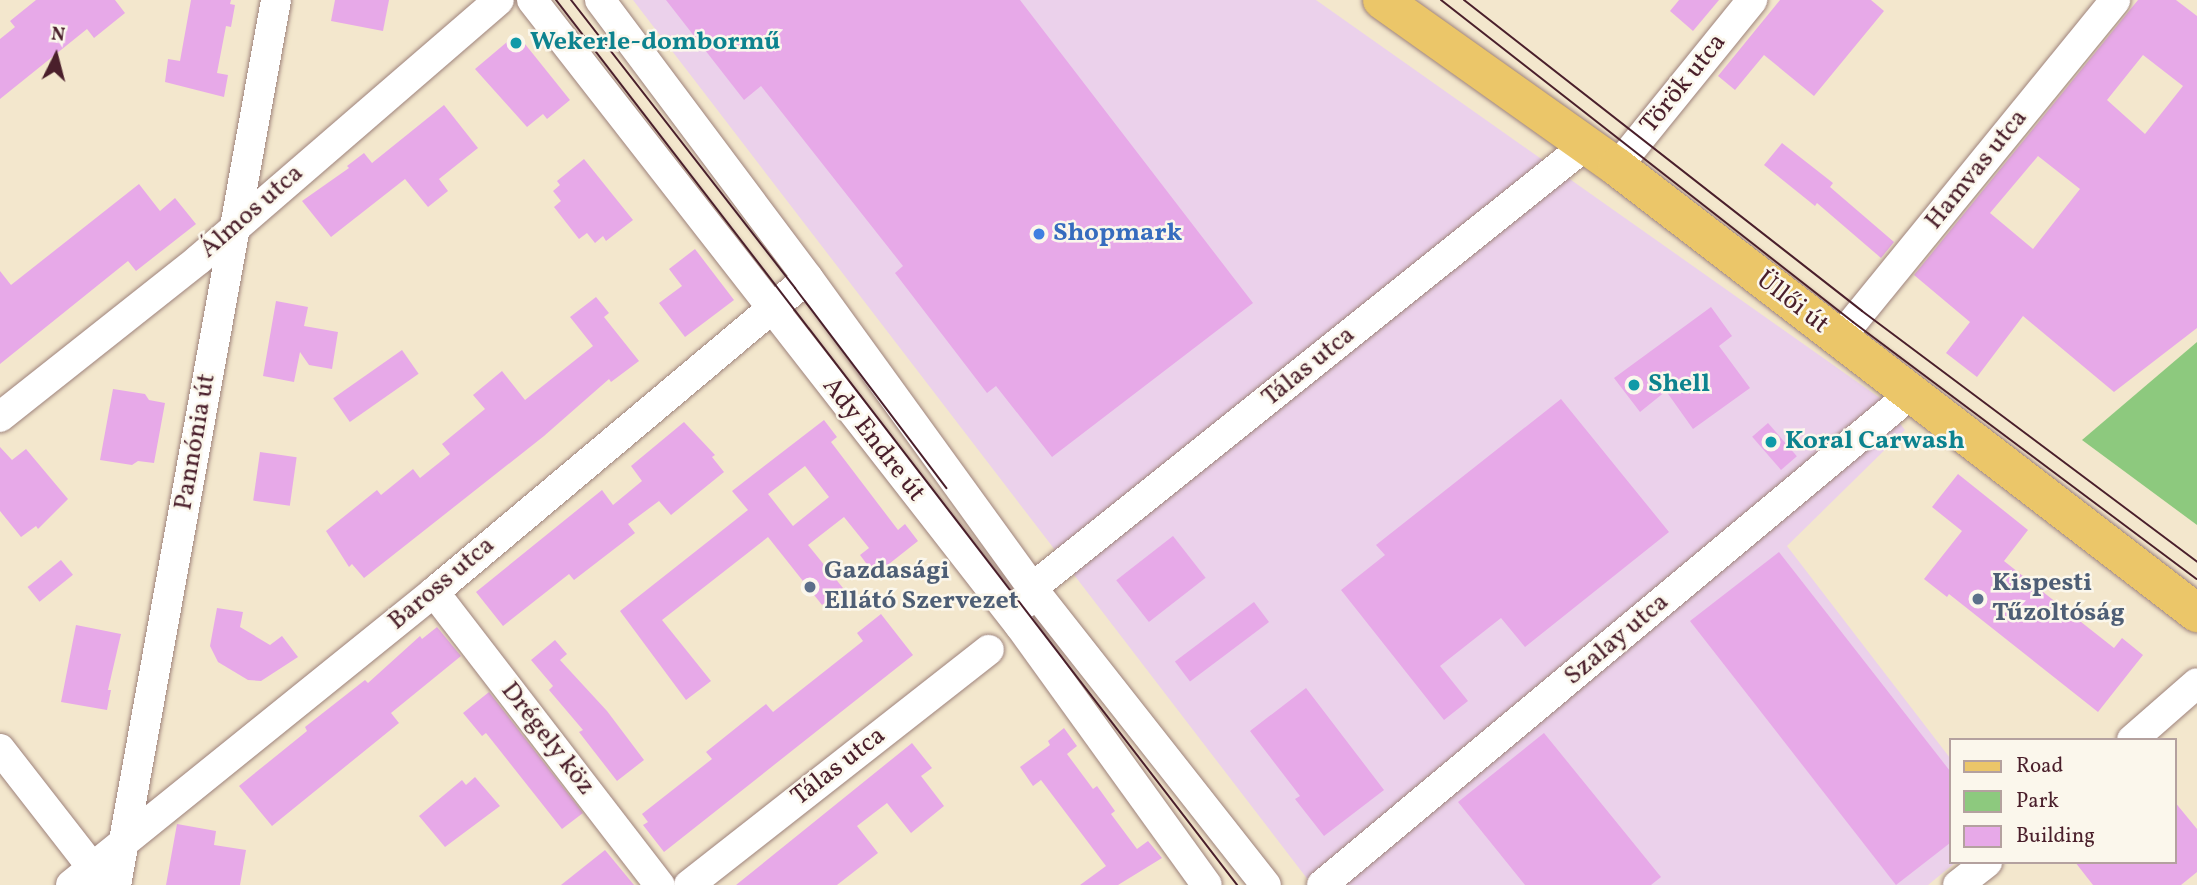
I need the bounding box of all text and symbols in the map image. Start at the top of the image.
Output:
north arrow [21,21,91,91]
text: N [50,21,66,49]
place label: Wekerle-dombormű [530,27,780,59]
street label: Török utca [1634,28,1734,140]
marker: Wekerle-dombormű [508,35,524,51]
street label: Hamvas utca [1919,104,2035,236]
street label: Álmos utca [194,158,310,266]
place label: Shopmark [1053,218,1182,250]
marker: Shopmark [1031,226,1047,242]
street label: Üllői út [1749,265,1835,341]
street label: Tálas utca [1256,320,1362,414]
place label: Shell [1648,369,1710,401]
street label: Pannónia út [169,371,223,513]
street label: Ady Endre út [815,371,931,509]
marker: Shell [1626,377,1642,393]
place label: Koral Carwash [1785,426,1965,458]
marker: Koral Carwash [1763,434,1779,450]
street label: Baross utca [382,530,502,638]
place label: Gazdasági Ellátó Szervezet [824,556,1019,618]
place label: Kispesti Tűzoltóság [1992,568,2125,630]
marker: Gazdasági Ellátó Szervezet [802,579,818,595]
street label: Szalay utca [1558,587,1676,693]
marker: Kispesti Tűzoltóság [1970,591,1986,607]
street label: Drégely köz [493,676,601,802]
street label: Tálas utca [786,721,892,813]
legend [1948,738,2176,864]
text: Road [2016,752,2063,781]
text: Park [2016,787,2059,816]
text: Building [2016,822,2095,851]

